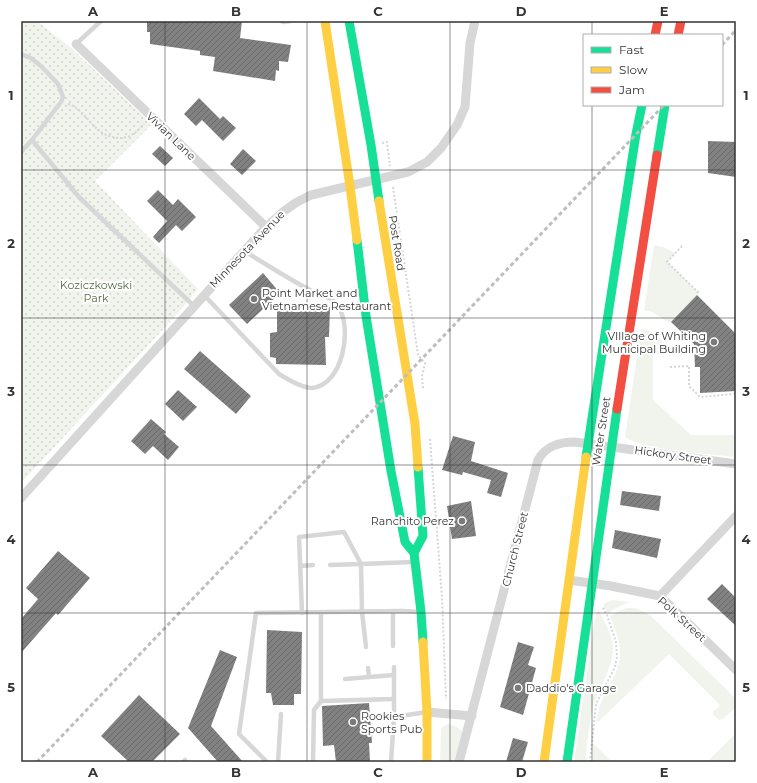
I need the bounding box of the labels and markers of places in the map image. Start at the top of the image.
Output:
place label: Point Market and Vietnamese Restaurant [262,286,392,313]
marker: Point Market and Vietnamese Restaurant [249,294,259,304]
place label: VIllage of Whiting Municipal Building [602,329,706,356]
marker: VIllage of Whiting Municipal Building [709,337,719,347]
place label: Ranchito Perez [371,514,454,528]
marker: Ranchito Perez [457,516,467,526]
place label: Daddio's Garage [526,681,617,695]
marker: Daddio's Garage [513,683,523,693]
place label: Rookies Sports Pub [361,709,422,736]
marker: Rookies Sports Pub [348,717,358,727]

